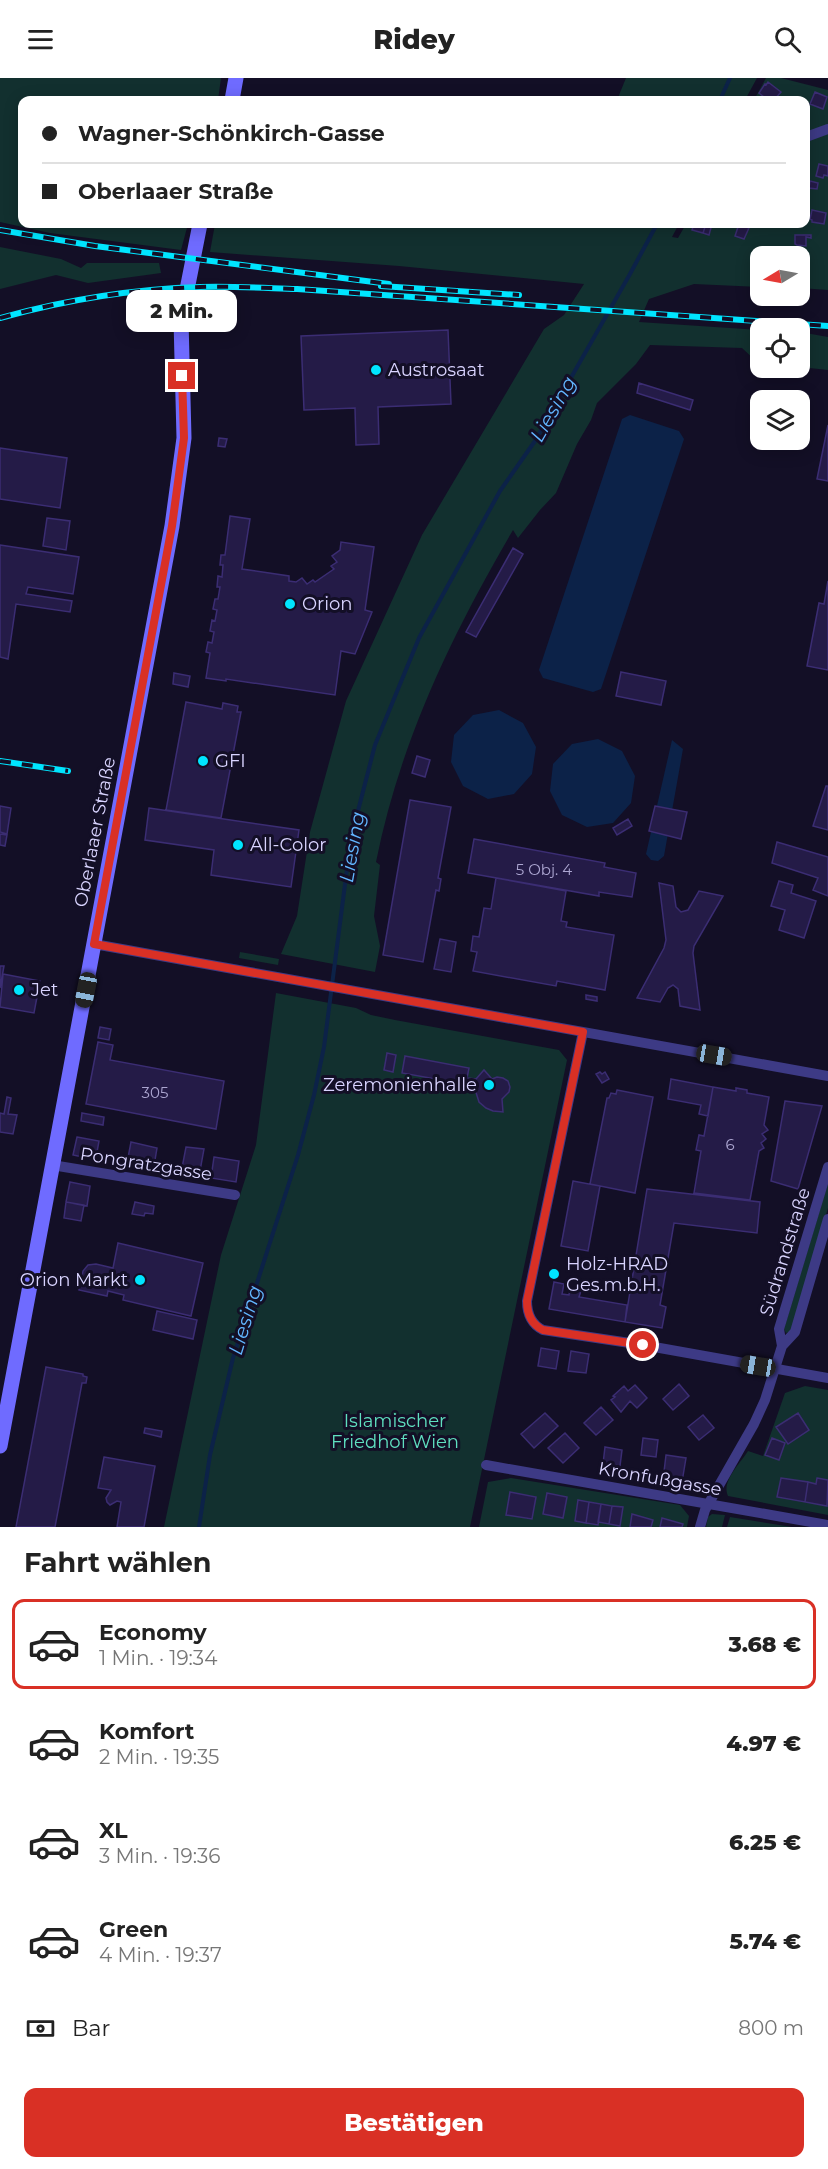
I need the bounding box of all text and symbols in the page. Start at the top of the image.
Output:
icon: menu [24,23,57,56]
text: Ridey [373,23,455,56]
icon: search [771,23,804,56]
text: Wagner-Schönkirch-Gasse [78,120,385,147]
text: Oberlaaer Straße [78,178,273,205]
north arrow [750,246,810,306]
map controls [750,246,810,450]
callout: 2 Min. [126,289,237,331]
text: 2 Min. [150,299,213,323]
button: locate [750,318,810,378]
place label: Austrosaat [388,359,485,381]
route end [168,362,195,389]
marker: Austrosaat [369,363,383,377]
water label: Liesing [525,372,581,446]
button: layers [750,390,810,450]
place label: Orion [302,593,352,615]
marker: Orion [283,597,297,611]
place label: GFI [215,750,246,772]
marker: GFI [196,754,210,768]
street label: Oberlaaer Straße [70,755,120,909]
water label: Liesing [334,810,370,884]
place label: All-Color [250,834,327,856]
marker: All-Color [231,838,245,852]
house number: 5 Obj. 4 [516,860,572,879]
car [74,971,98,1009]
place label: Jet [30,979,58,1001]
marker: Jet [12,983,26,997]
car [695,1043,733,1067]
place label: Zeremonienhalle [323,1074,477,1096]
marker: Zeremonienhalle [482,1078,496,1092]
house number: 305 [142,1083,168,1102]
house number: 6 [725,1135,735,1154]
street label: Pongratzgasse [78,1143,214,1185]
street label: Südrandstraße [755,1185,815,1319]
place label: Holz-HRAD Ges.m.b.H. [566,1253,668,1296]
marker: Holz-HRAD Ges.m.b.H. [547,1267,561,1281]
place label: Orion Markt [20,1269,128,1291]
marker: Orion Markt [133,1273,147,1287]
water label: Liesing [223,1282,267,1358]
route start [629,1331,656,1358]
car [739,1354,777,1378]
park label: Islamischer Friedhof Wien [331,1410,459,1453]
street label: Kronfußgasse [597,1457,723,1501]
text: Fahrt wählen [24,1546,211,1579]
icon: car [27,1617,81,1671]
text: Economy [99,1619,207,1646]
text: 3.68 € [728,1631,801,1658]
text: 1 Min. · 19:34 [99,1646,217,1670]
icon: car [27,1716,81,1770]
text: Komfort [99,1718,194,1745]
text: 4.97 € [726,1730,801,1757]
text: 2 Min. · 19:35 [99,1745,219,1769]
icon: car [27,1815,81,1869]
text: XL [99,1817,128,1844]
text: 6.25 € [729,1829,801,1856]
text: 3 Min. · 19:36 [99,1844,220,1868]
icon: car [27,1914,81,1968]
text: Green [99,1916,168,1943]
text: 5.74 € [730,1928,801,1955]
text: 4 Min. · 19:37 [99,1943,222,1967]
icon: cash [24,2012,57,2045]
text: Bar [72,2015,110,2042]
text: 800 m [738,2016,804,2040]
button: Bestätigen [24,2088,804,2157]

